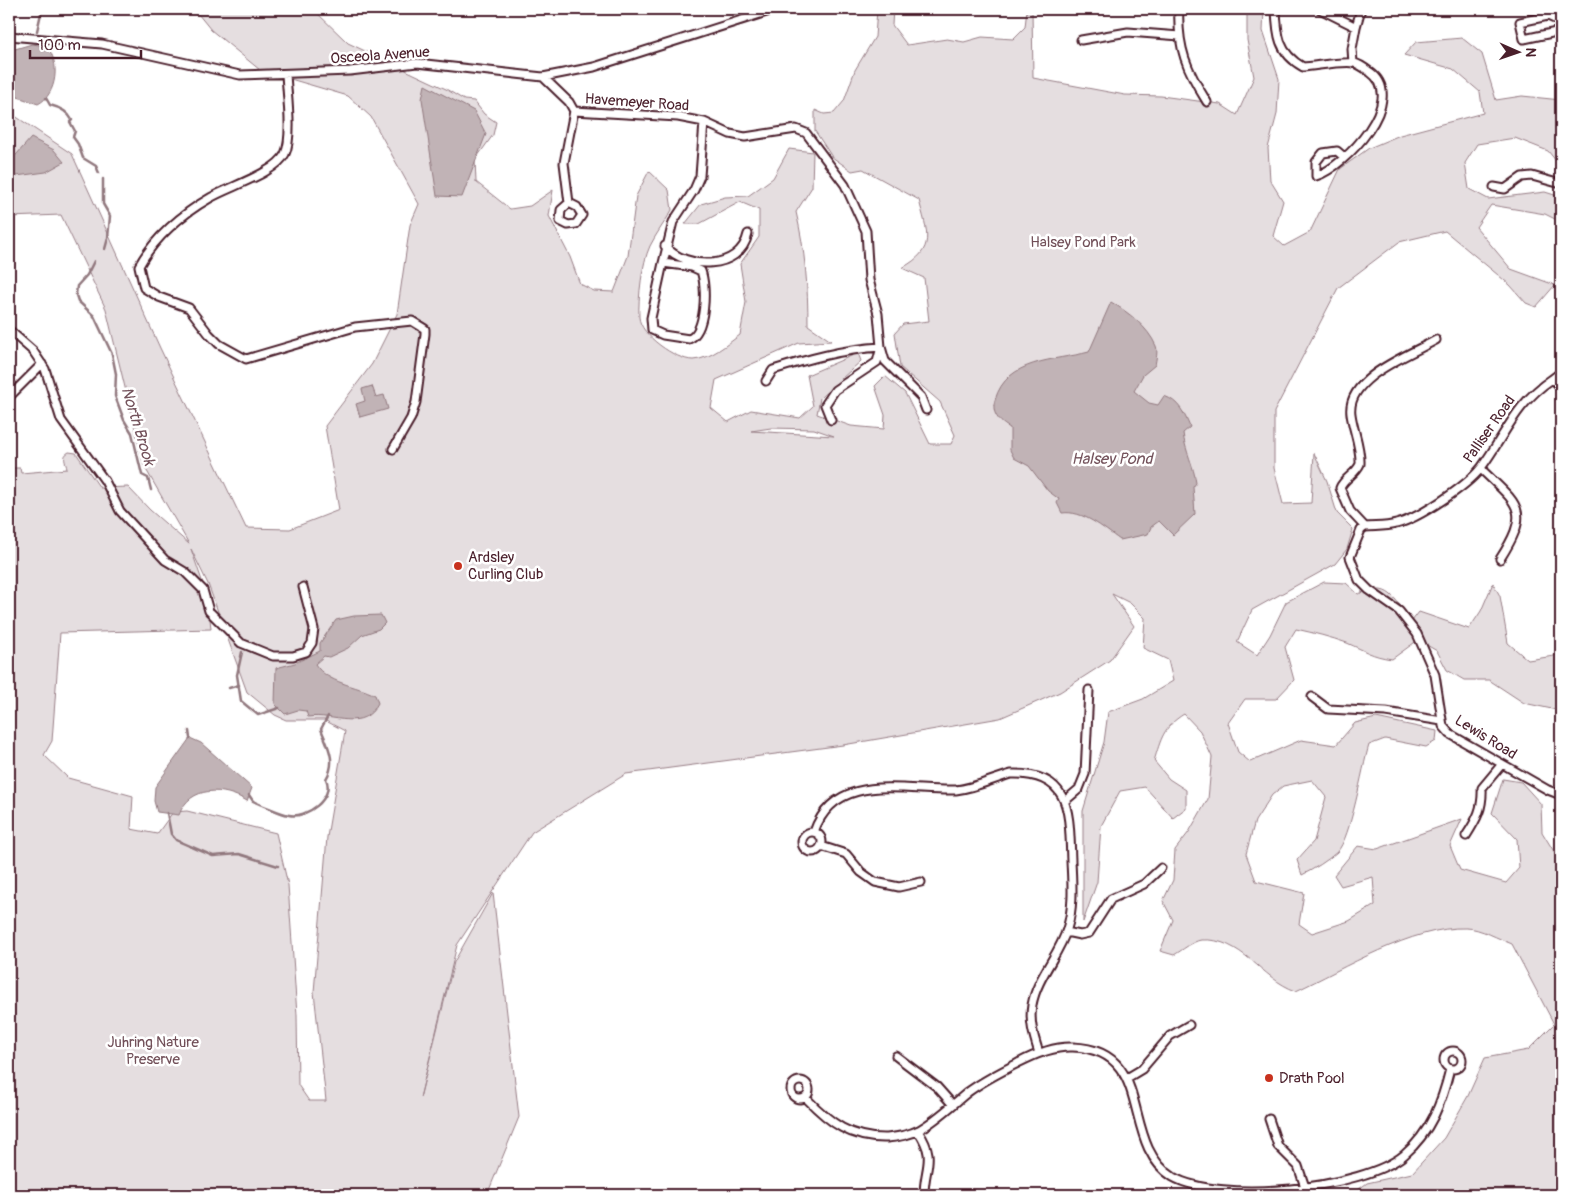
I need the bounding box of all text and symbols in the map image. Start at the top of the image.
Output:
scale bar [30,28,141,60]
north arrow [1492,28,1542,78]
text: 100 m [38,36,81,55]
street label: Osceola Avenue [330,43,431,68]
text: N [1522,47,1539,57]
street label: Havemeyer Road [584,89,690,116]
park label: Halsey Pond Park [1030,233,1136,252]
water label: North Brook [117,385,160,469]
street label: Palliser Road [1459,392,1520,467]
water label: Halsey Pond [1072,449,1155,469]
place label: Ardsley Curling Club [468,548,543,584]
marker: Ardsley Curling Club [452,560,464,572]
street label: Lewis Road [1451,711,1520,764]
park label: Juhring Nature Preserve [107,1033,199,1069]
place label: Drath Pool [1279,1069,1345,1088]
marker: Drath Pool [1263,1072,1275,1084]

